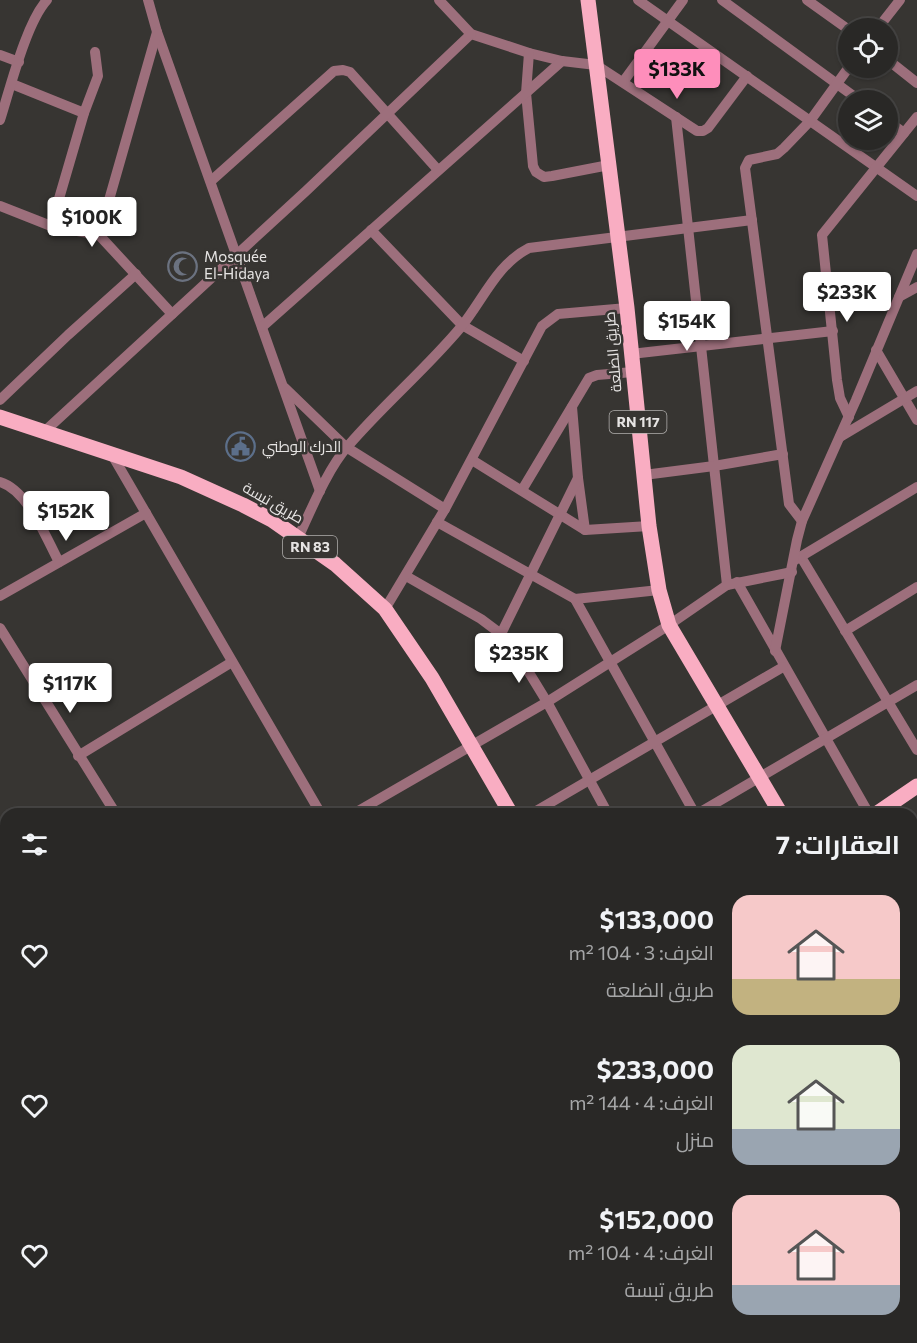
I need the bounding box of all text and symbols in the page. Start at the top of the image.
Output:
map controls [838,18,898,150]
button: locate [838,18,898,78]
pin: $133K [635,49,719,100]
text: $133K [648,56,706,80]
button: layers [838,90,898,150]
pin: $100K [50,197,134,248]
text: $100K [61,204,123,228]
place label: Mosquée El-Hidaya [204,247,270,282]
mosque icon: Mosquée El-Hidaya [167,250,199,282]
pin: $233K [805,272,889,323]
text: $233K [817,279,877,303]
pin: $154K [645,301,729,352]
text: $154K [658,308,716,332]
street label: طريق الضلعة [600,311,626,393]
road number: RN 117 [610,411,666,433]
public building icon: الدرك الوطني [225,431,257,463]
place label: الدرك الوطني [262,437,341,459]
street label: طريق تبسة [239,478,307,528]
pin: $152K [24,491,108,542]
text: $152K [37,498,95,522]
road number: RN 83 [283,536,337,558]
pin: $235K [477,633,561,684]
text: $235K [489,640,549,664]
pin: $117K [28,663,112,714]
text: $117K [43,670,97,694]
icon: filters [18,828,51,861]
text: العقارات: 7 [776,828,900,859]
text: $133,000 [600,903,714,934]
icon: home [780,919,852,991]
icon: heart [18,939,51,972]
text: الغرف: 3 · 104 m² [568,940,714,964]
text: طريق الضلعة [606,977,714,1001]
text: $233,000 [597,1053,714,1084]
icon: home [780,1069,852,1141]
icon: heart [18,1089,51,1122]
text: الغرف: 4 · 144 m² [569,1090,714,1114]
text: منزل [676,1127,714,1151]
text: $152,000 [599,1203,714,1234]
icon: home [780,1219,852,1291]
icon: heart [18,1239,51,1272]
text: الغرف: 4 · 104 m² [568,1240,714,1264]
text: طريق تبسة [624,1277,714,1301]

